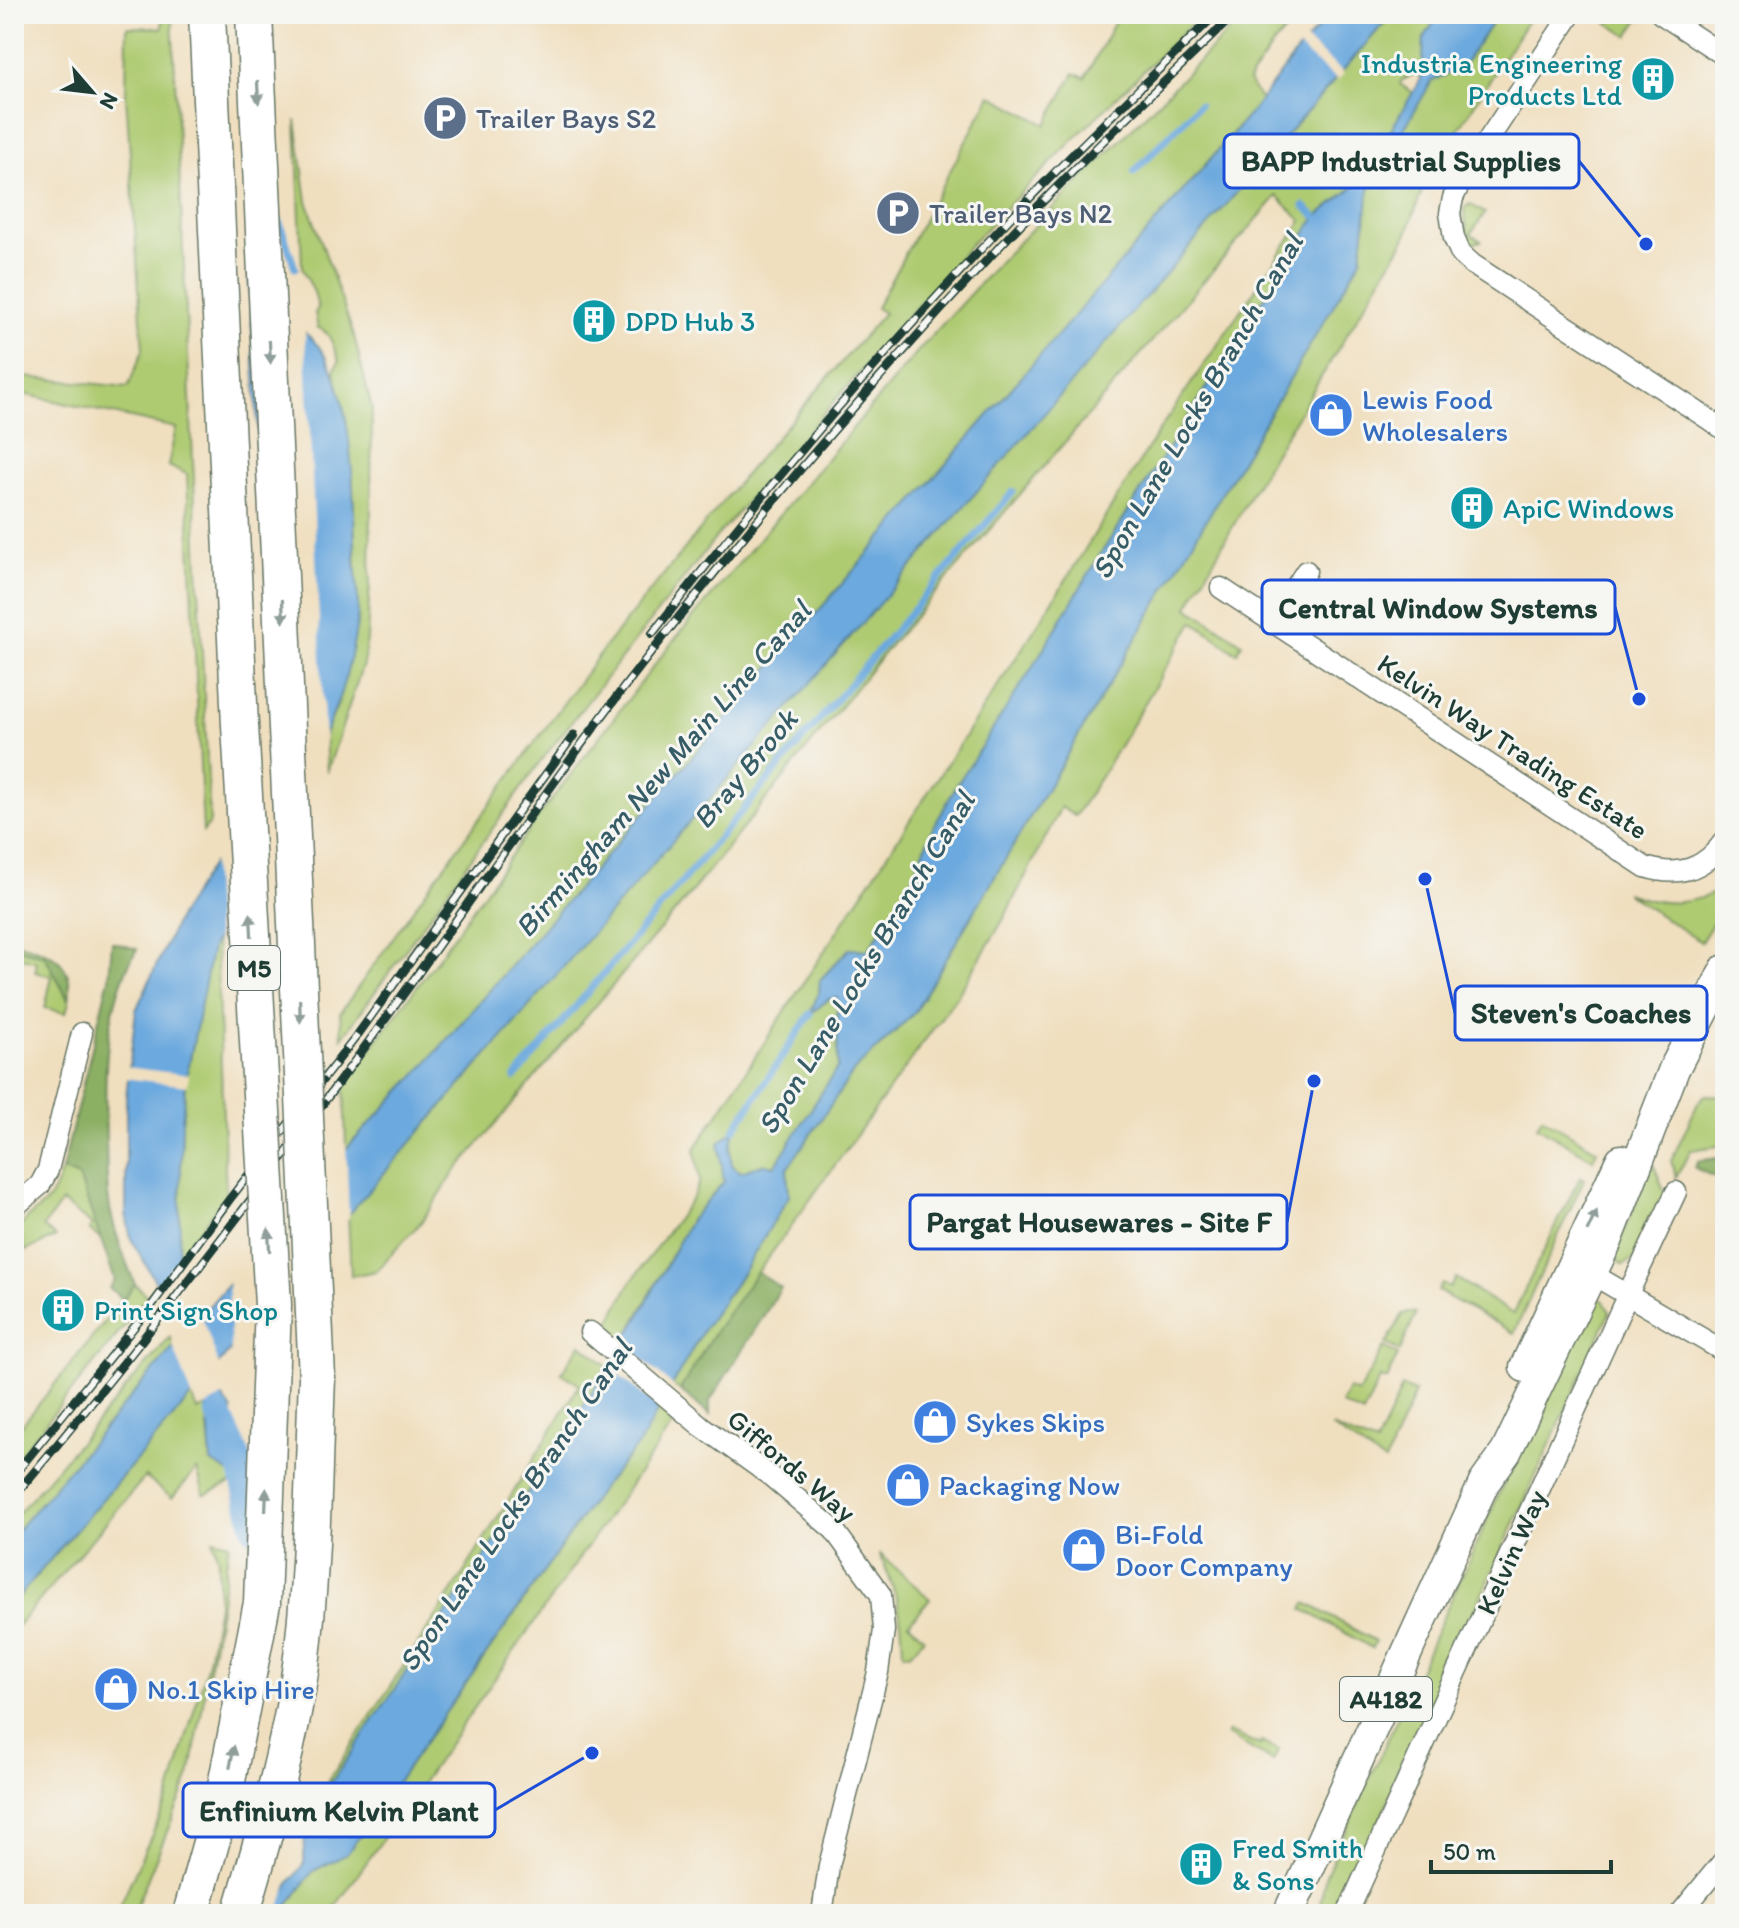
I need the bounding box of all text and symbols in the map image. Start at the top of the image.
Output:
place label: Industria Engineering Products Ltd [1361,46,1623,112]
north arrow [52,52,132,132]
building icon: Industria Engineering Products Ltd [1629,55,1677,103]
one-way arrow [251,80,264,105]
text: N [94,88,125,114]
parking icon: Trailer Bays S2 [421,94,469,142]
place label: Trailer Bays S2 [476,101,656,135]
callout: BAPP Industrial Supplies [1224,134,1579,188]
text: BAPP Industrial Supplies [1241,142,1561,179]
parking icon: Trailer Bays N2 [874,189,922,237]
place label: Trailer Bays N2 [929,196,1113,230]
water label: Spon Lane Locks Branch Canal [1082,224,1312,585]
building icon: DPD Hub 3 [570,297,618,345]
place label: DPD Hub 3 [625,304,755,338]
one-way arrow [264,340,277,365]
place label: Lewis Food Wholesalers [1362,382,1508,448]
shop icon: Lewis Food Wholesalers [1307,391,1355,439]
building icon: ApiC Windows [1448,484,1496,532]
place label: ApiC Windows [1503,491,1674,525]
callout: Central Window Systems [1262,580,1615,634]
text: Central Window Systems [1278,589,1598,626]
water label: Birmingham New Main Line Canal [506,591,821,945]
one-way arrow [277,599,290,624]
street label: Kelvin Way Trading Estate [1371,646,1655,846]
water label: Bray Brook [684,700,806,836]
water label: Spon Lane Locks Branch Canal [748,783,984,1141]
one-way arrow [245,912,258,937]
road number: M5 [228,946,280,990]
callout: Steven's Coaches [1455,986,1707,1040]
text: Steven's Coaches [1471,994,1691,1031]
one-way arrow [294,999,307,1024]
callout: Pargat Housewares - Site F [910,1195,1287,1249]
text: Pargat Housewares - Site F [926,1203,1272,1240]
one-way arrow [1585,1209,1599,1233]
one-way arrow [262,1227,275,1252]
building icon: Print Sign Shop [39,1286,87,1334]
place label: Print Sign Shop [94,1293,278,1327]
water label: Spon Lane Locks Branch Canal [389,1329,641,1678]
shop icon: Sykes Skips [911,1398,959,1446]
street label: Giffords Way [721,1401,863,1529]
place label: Sykes Skips [966,1405,1105,1439]
shop icon: Packaging Now [884,1461,932,1509]
place label: Packaging Now [939,1468,1120,1502]
street label: Kelvin Way [1468,1484,1554,1620]
one-way arrow [259,1487,272,1512]
place label: Bi-Fold Door Company [1115,1517,1293,1583]
shop icon: Bi-Fold Door Company [1060,1526,1108,1574]
shop icon: No.1 Skip Hire [92,1665,140,1713]
place label: No.1 Skip Hire [147,1672,315,1706]
road number: A4182 [1340,1677,1432,1721]
one-way arrow [226,1744,239,1769]
callout: Enfinium Kelvin Plant [183,1783,495,1837]
text: Enfinium Kelvin Plant [199,1792,479,1829]
scale bar [1431,1824,1611,1874]
place label: Fred Smith & Sons [1232,1831,1363,1897]
text: 50 m [1443,1837,1496,1866]
building icon: Fred Smith & Sons [1177,1840,1225,1888]

